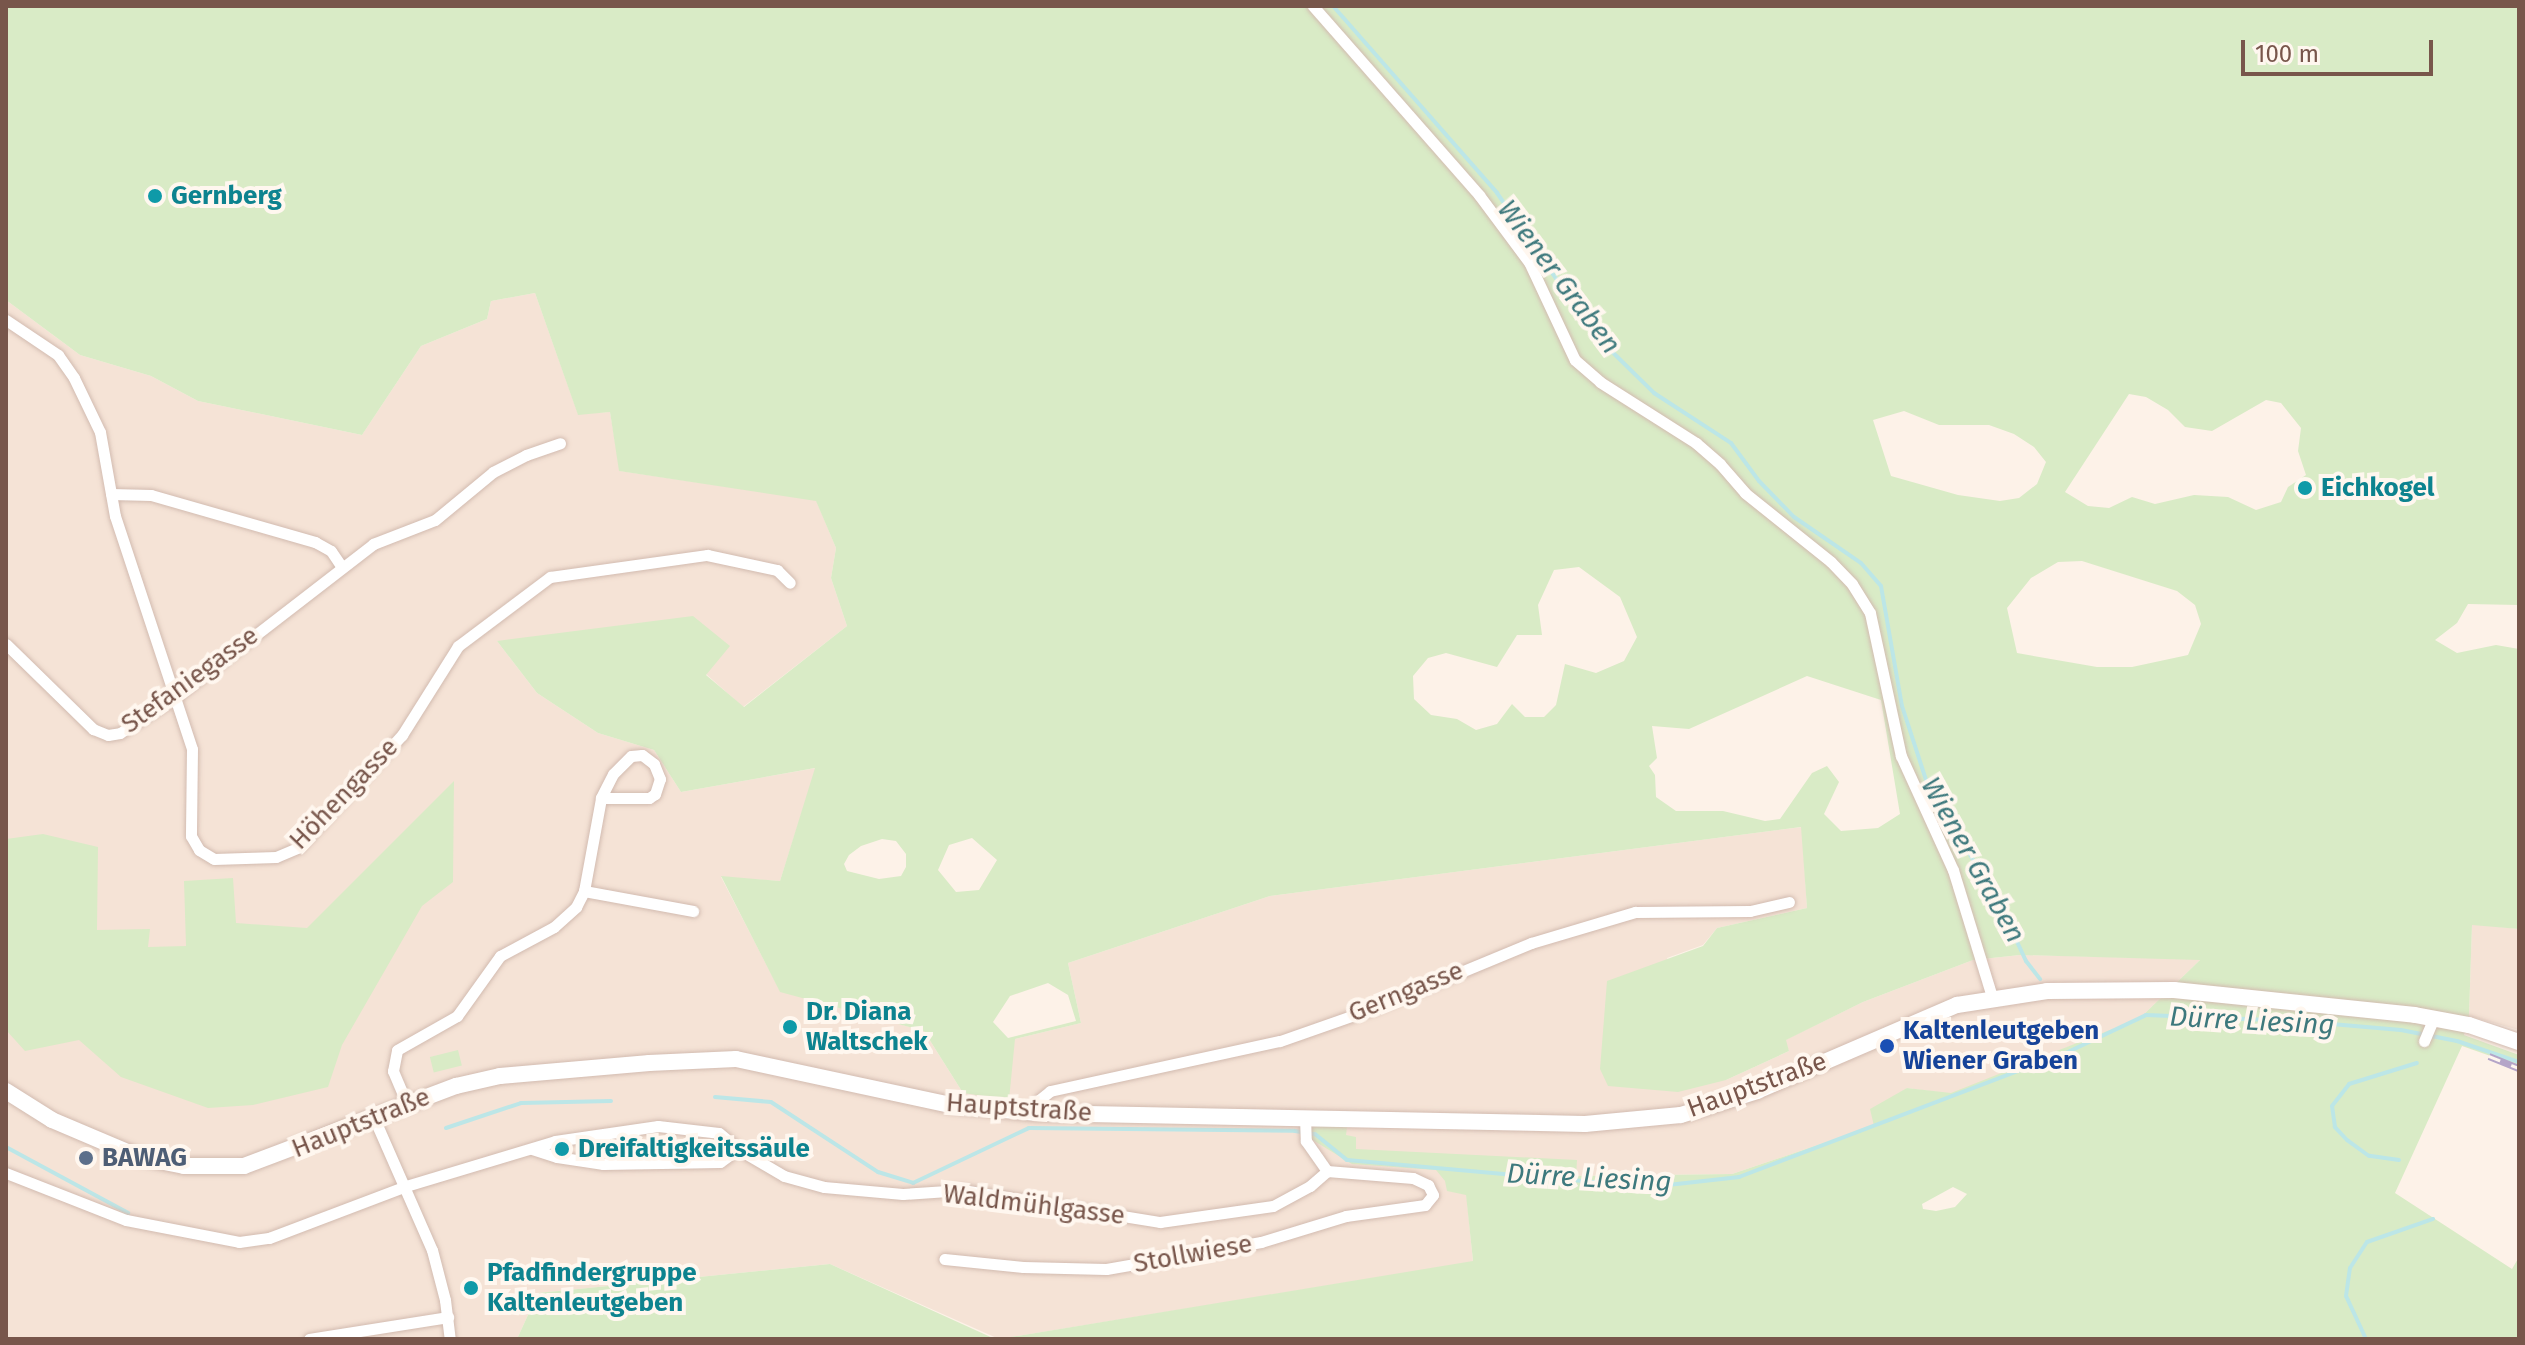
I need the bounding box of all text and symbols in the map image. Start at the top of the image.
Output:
scale bar [2245,24,2437,74]
text: 100 m [2255,40,2319,68]
place label: Gernberg [171,180,282,212]
marker: Gernberg [146,187,164,205]
water label: Wiener Graben [1490,193,1628,361]
place label: Eichkogel [2321,472,2434,504]
marker: Eichkogel [2296,479,2314,497]
street label: Stefaniegasse [116,620,264,740]
street label: Höhengasse [283,732,405,856]
water label: Wiener Graben [1914,771,2032,949]
street label: Gerngasse [1344,955,1468,1029]
place label: Dr. Diana Waltschek [806,996,928,1058]
water label: Dürre Liesing [2168,1000,2336,1042]
place label: Kaltenleutgeben Wiener Graben [1903,1015,2099,1076]
marker: Dr. Diana Waltschek [781,1018,799,1036]
marker: Kaltenleutgeben Wiener Graben [1878,1037,1896,1055]
street label: Hauptstraße [1683,1045,1831,1125]
street label: Hauptstraße [287,1081,435,1165]
street label: Hauptstraße [945,1087,1093,1129]
place label: Dreifaltigkeitssäule [578,1133,810,1165]
marker: Dreifaltigkeitssäule [553,1140,571,1158]
place label: BAWAG [102,1142,187,1174]
marker: BAWAG [77,1149,95,1167]
water label: Dürre Liesing [1505,1157,1673,1199]
street label: Waldmühlgasse [941,1178,1127,1232]
street label: Stollwiese [1131,1228,1255,1280]
place label: Pfadfindergruppe Kaltenleutgeben [487,1257,697,1318]
marker: Pfadfindergruppe Kaltenleutgeben [462,1279,480,1297]

